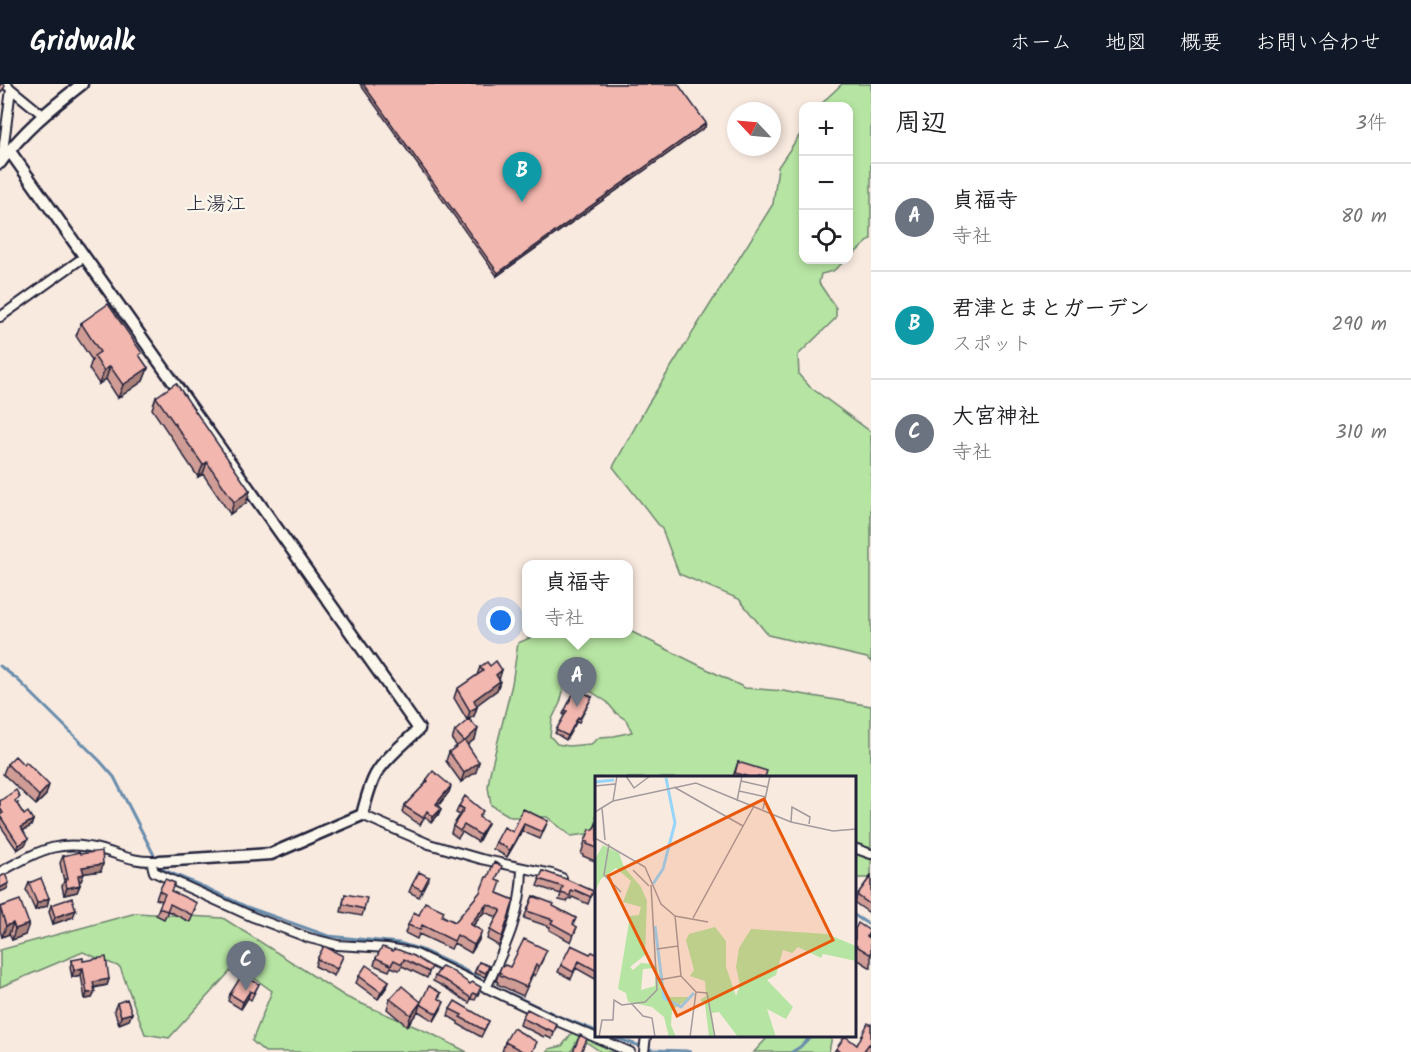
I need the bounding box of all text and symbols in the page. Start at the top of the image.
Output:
text: Gridwalk [30,20,135,65]
text: ホーム [1010,27,1072,60]
text: 地図 [1105,27,1147,60]
text: 概要 [1180,27,1222,60]
text: お問い合わせ [1255,27,1381,60]
north arrow [727,102,781,156]
map controls [799,102,853,264]
button: + [799,102,853,156]
text: 周辺 [895,103,947,145]
text: 3件 [1356,108,1387,140]
pin: B [502,152,542,202]
button: − [799,156,853,210]
text: 貞福寺 [952,184,1018,219]
district label: 上湯江 [186,189,246,221]
text: A [908,201,921,233]
text: 80 m [1341,201,1387,233]
button: locate [799,210,853,264]
text: 寺社 [952,221,992,253]
text: 君津とまとガーデン [952,292,1150,327]
text: B [908,309,921,341]
text: 290 m [1332,309,1387,341]
text: スポット [952,329,1032,361]
text: 大宮神社 [952,400,1040,435]
text: C [908,417,921,449]
text: 310 m [1335,417,1387,449]
text: 寺社 [952,437,992,469]
popup [522,560,633,638]
text: 貞福寺 [544,566,611,601]
text: 寺社 [544,603,584,635]
your location [486,606,515,635]
pin: A [558,658,596,707]
inset map [595,776,856,1037]
pin: C [226,942,266,991]

